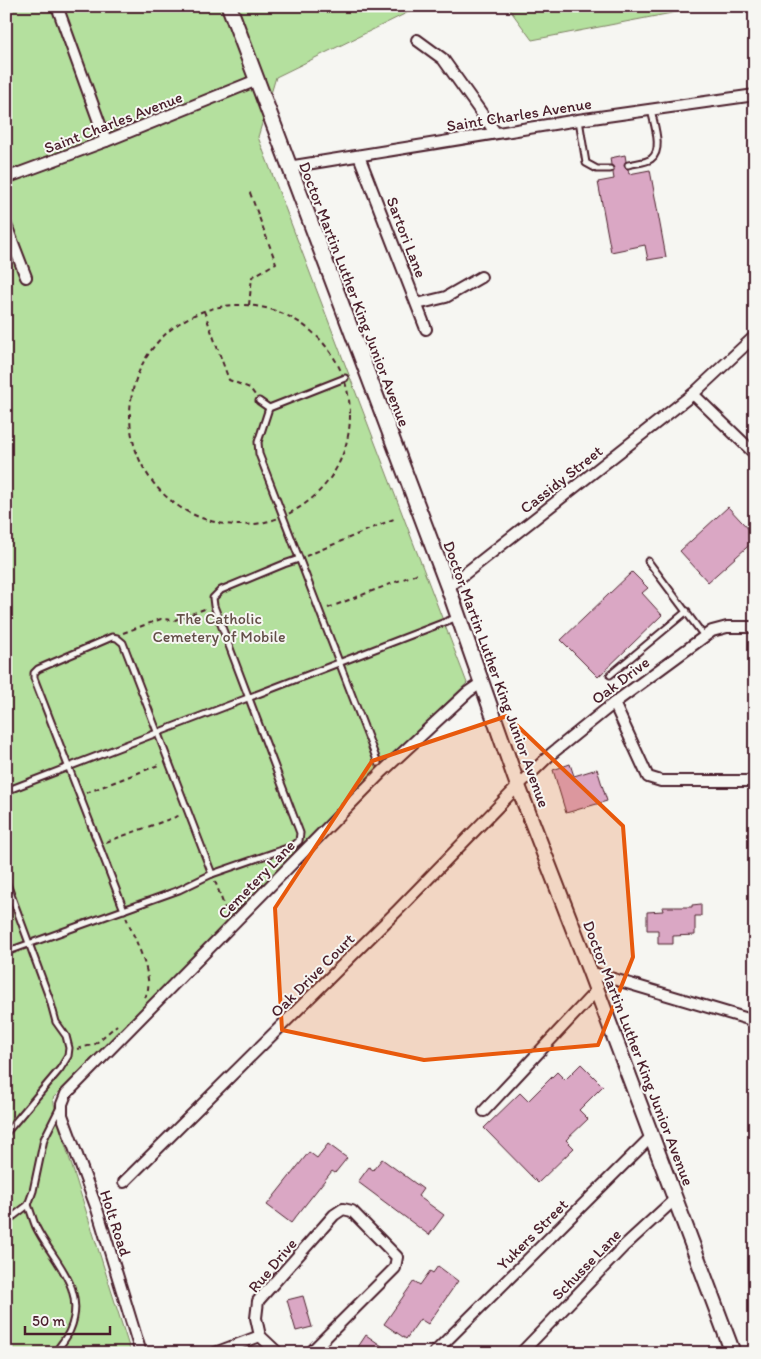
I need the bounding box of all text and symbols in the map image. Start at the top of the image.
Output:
street label: Saint Charles Avenue [41,87,185,158]
street label: Saint Charles Avenue [445,94,593,135]
street label: Doctor Martin Luther King Junior Avenue [295,159,414,429]
street label: Sartori Lane [382,194,431,280]
street label: Cassidy Street [516,441,606,517]
street label: Doctor Martin Luther King Junior Avenue [439,538,554,810]
park label: The Catholic Cemetery of Mobile [152,609,286,646]
street label: Oak Drive [588,652,653,708]
street label: Cemetery Lane [214,836,299,923]
street label: Doctor Martin Luther King Junior Avenue [579,918,698,1188]
street label: Oak Drive Court [267,930,358,1021]
street label: Holt Road [96,1188,135,1259]
street label: Yukers Street [493,1195,572,1274]
street label: Schusse Lane [548,1225,625,1304]
street label: Rue Drive [244,1234,301,1296]
scale bar [25,1304,110,1336]
text: 50 m [32,1312,65,1330]

